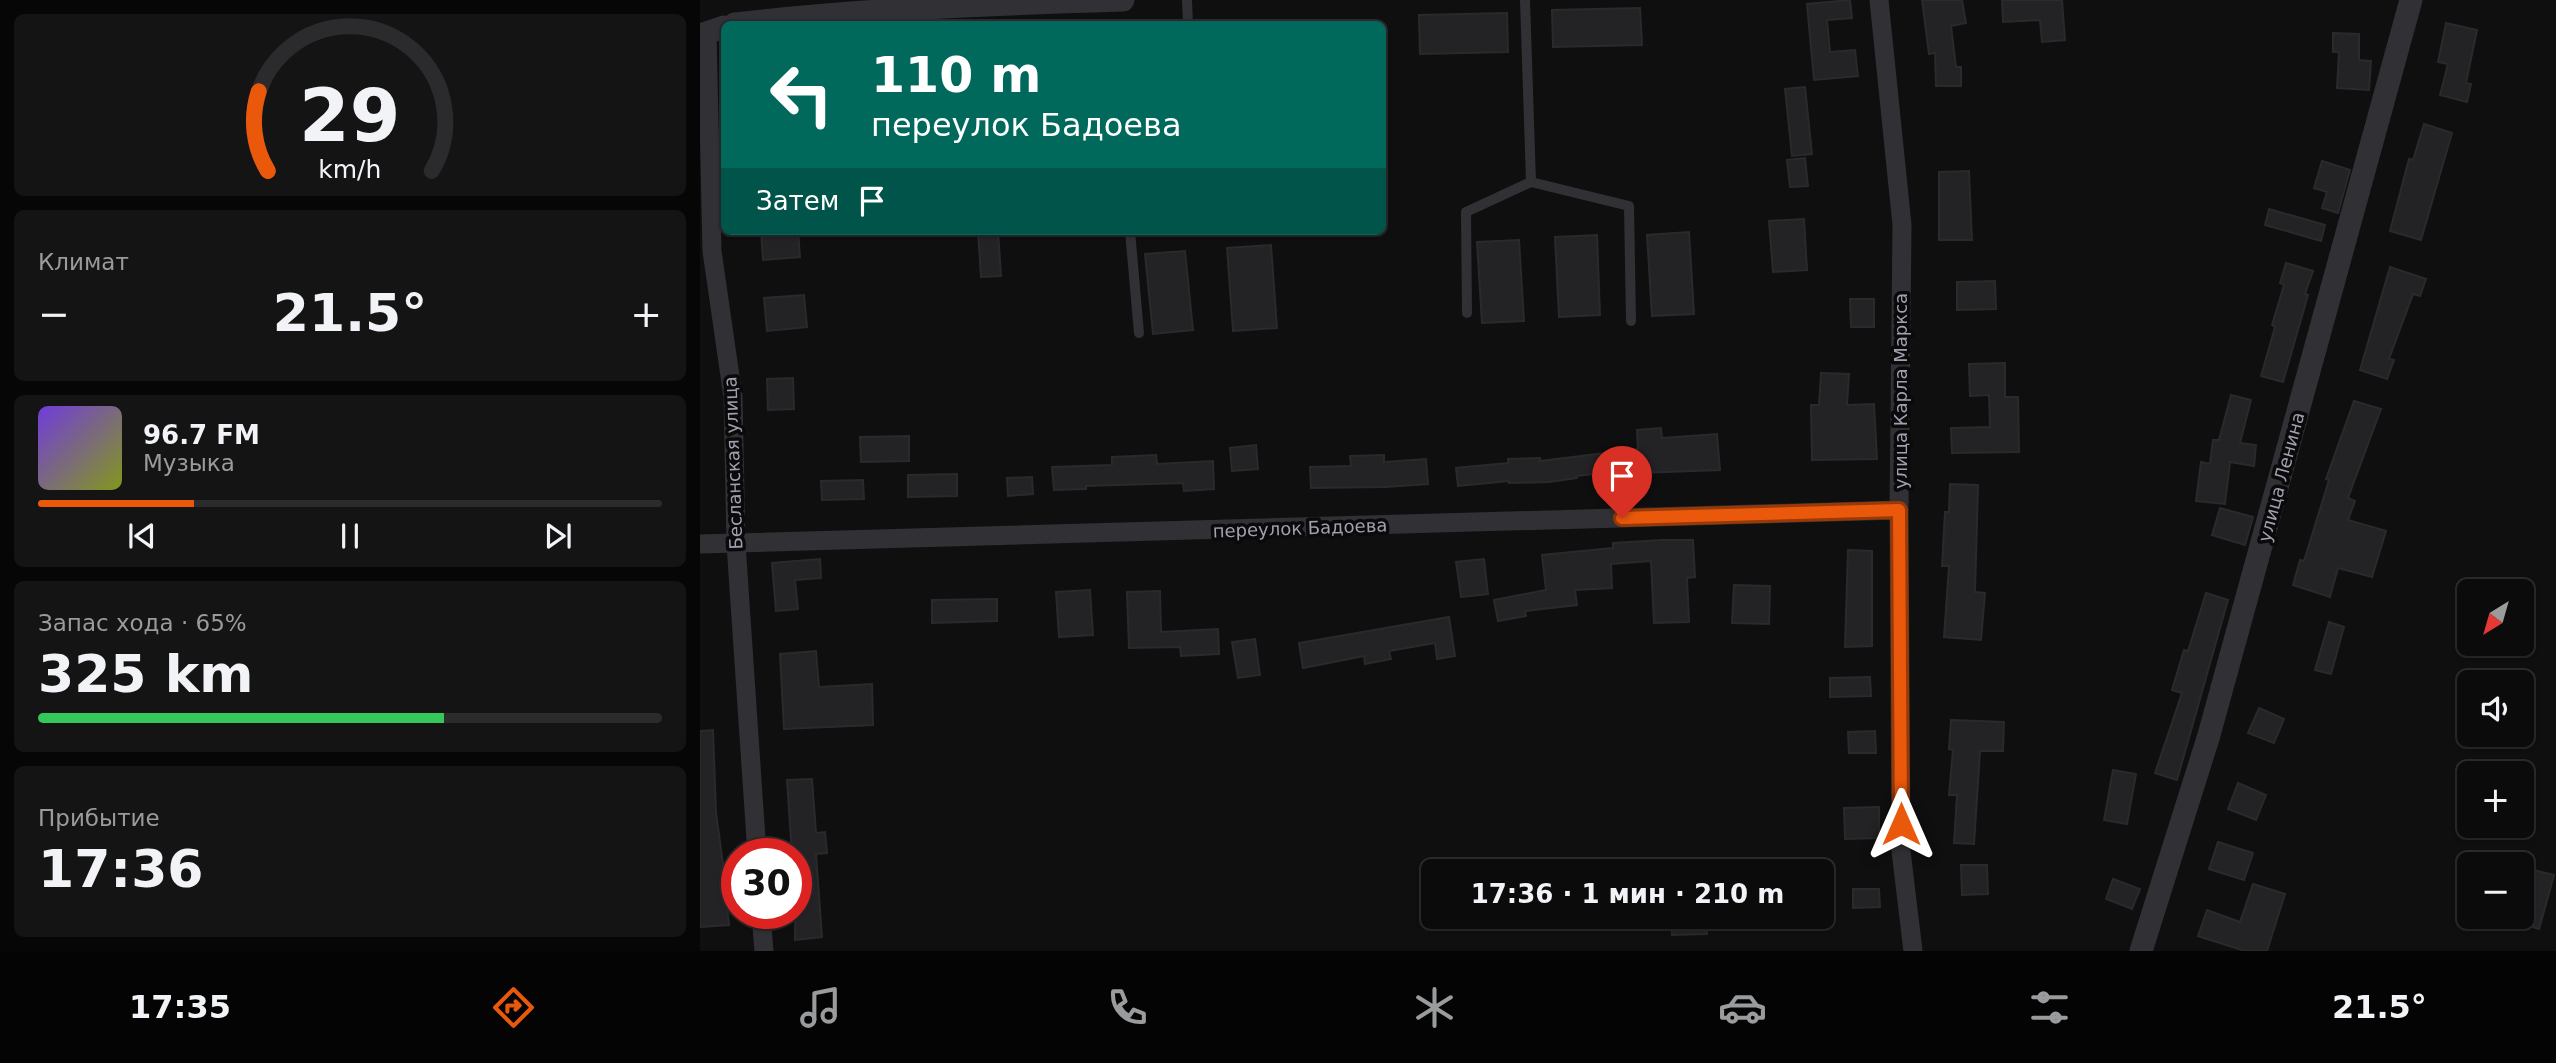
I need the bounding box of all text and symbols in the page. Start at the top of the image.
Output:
text: 110 m [871,47,1041,104]
icon: left [756,49,847,140]
text: 29 [299,73,401,158]
text: переулок Бадоева [871,106,1182,144]
text: km/h [318,155,382,184]
icon: arrive [853,182,891,220]
text: Затем [756,186,839,216]
text: Климат [38,249,129,275]
text: 21.5° [273,283,427,343]
text: − [38,292,70,336]
text: + [630,292,662,336]
street label: улица Карла Маркса [1890,293,1911,489]
street label: Бесланская улица [719,376,747,550]
street label: улица Ленина [2254,410,2308,544]
text: 96.7 FM [143,420,260,450]
pin [1592,446,1652,518]
text: Музыка [143,450,235,476]
icon: arrive [1603,457,1641,495]
street label: переулок Бадоева [1212,514,1388,542]
icon: previous [123,517,161,555]
icon: pause [331,517,369,555]
icon: next [539,517,577,555]
north arrow [2457,579,2534,656]
map controls [2457,579,2534,929]
text: Запас хода · 65% [38,610,247,636]
text: 325 km [38,644,253,704]
button: sound [2457,670,2534,747]
button: + [2457,761,2534,838]
position arrow [1864,787,1938,861]
text: Прибытие [38,805,160,831]
speed limit sign: 30 [721,838,812,929]
text: 17:36 [38,839,204,899]
button: − [2457,852,2534,929]
text: 17:36 · 1 мин · 210 m [1471,879,1784,909]
icon: directions [489,983,538,1032]
icon: music [796,983,845,1032]
icon: phone [1103,983,1152,1032]
icon: climate [1410,983,1459,1032]
icon: car [1718,983,1767,1032]
icon: filters [2025,983,2074,1032]
text: 17:35 [129,988,231,1026]
text: 21.5° [2332,988,2427,1026]

